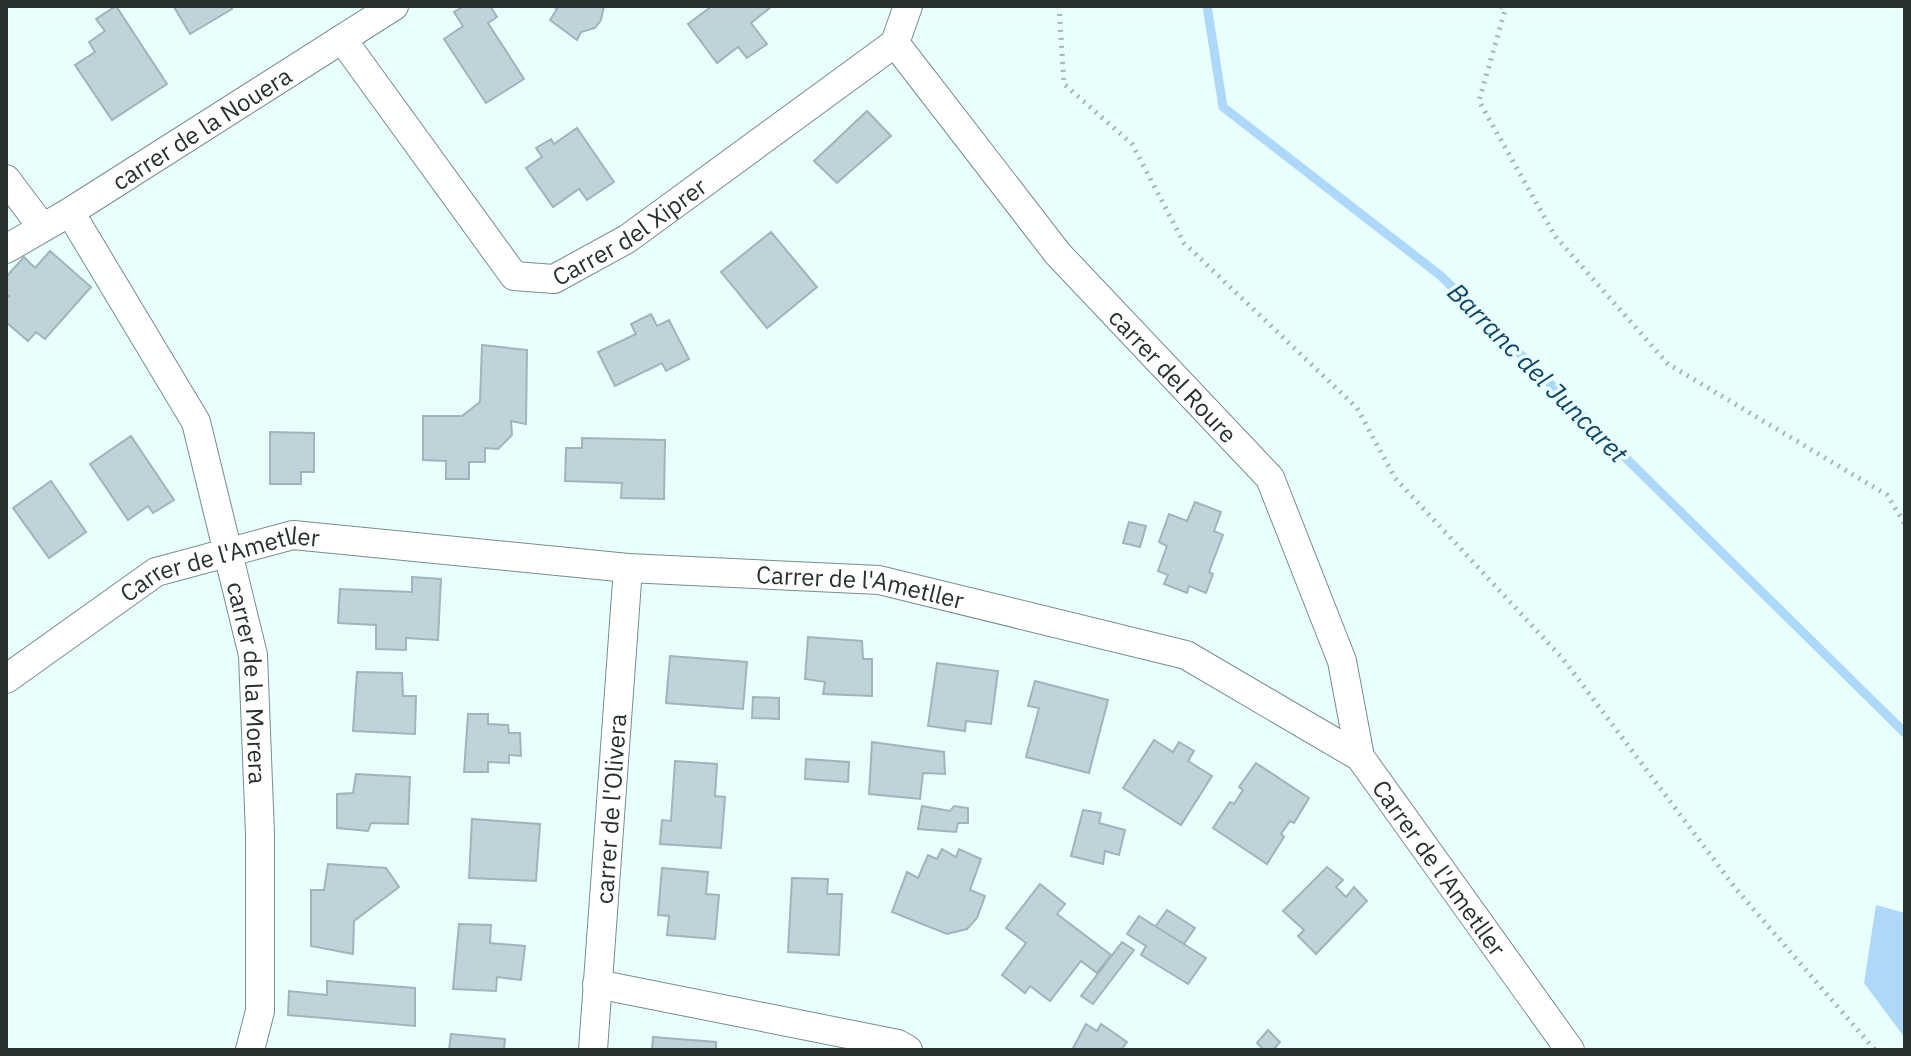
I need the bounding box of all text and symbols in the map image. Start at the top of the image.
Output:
street label: carrer de la Nouera [106,59,298,197]
street label: Carrer del Xiprer [547,170,713,293]
water label: Barranc del Juncaret [1441,275,1636,470]
street label: carrer del Roure [1102,302,1244,450]
street label: Carrer de l'Ametller [113,519,321,609]
street label: Carrer de l'Ametller [755,558,967,616]
street label: carrer de la Morera [220,578,274,785]
street label: carrer de l'Olivera [588,712,633,905]
street label: Carrer de l'Ametller [1365,773,1514,962]

